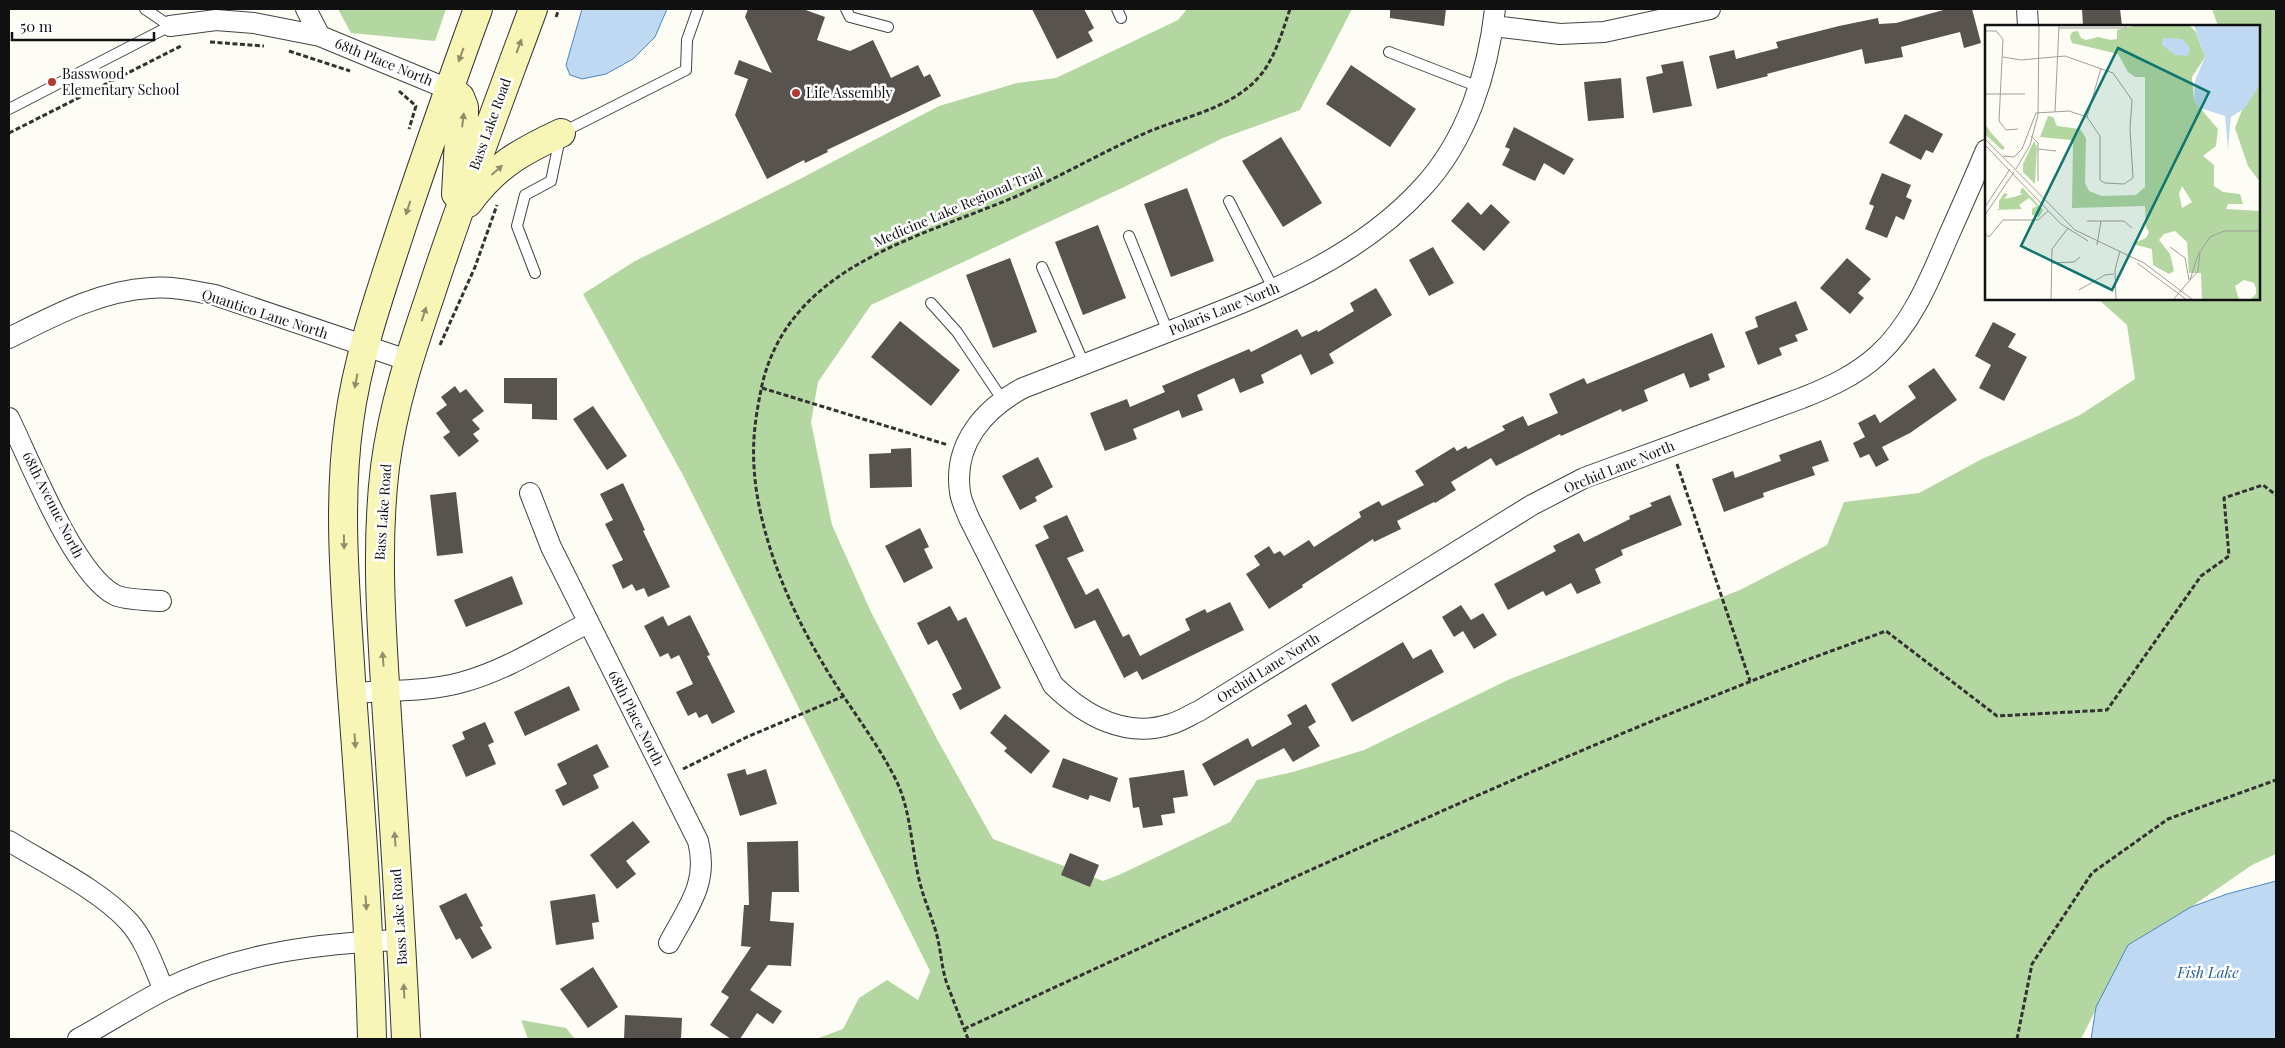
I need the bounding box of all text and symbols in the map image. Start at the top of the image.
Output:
scale bar [12,10,155,42]
text: 50 m [20,16,53,36]
inset map [1985,25,2260,300]
street label: 68th Place North [332,33,437,90]
one-way arrow [516,38,523,53]
one-way arrow [457,47,464,62]
place label: Basswood Elementary School [62,64,180,99]
street label: Bass Lake Road [464,75,515,172]
marker: Basswood Elementary School [46,76,58,88]
place label: Life Assembly [806,83,893,102]
marker: Life Assembly [790,87,802,99]
one-way arrow [459,111,467,127]
street label: Medicine Lake Regional Trail [870,162,1045,251]
one-way arrow [491,164,503,176]
one-way arrow [404,201,412,216]
street label: Polaris Lane North [1166,277,1283,339]
street label: Quantico Lane North [200,284,331,343]
one-way arrow [420,306,428,321]
one-way arrow [352,373,360,389]
street label: Orchid Lane North [1561,435,1678,497]
street label: 68th Avenue North [18,448,89,562]
street label: Bass Lake Road [370,463,395,561]
one-way arrow [340,534,348,550]
street label: Orchid Lane North [1213,628,1323,707]
one-way arrow [379,651,387,667]
street label: 68th Place North [604,667,669,769]
one-way arrow [352,733,360,749]
one-way arrow [390,831,398,847]
street label: Bass Lake Road [386,868,411,966]
one-way arrow [362,896,370,912]
water label: Fish Lake [2176,962,2239,982]
one-way arrow [399,982,407,998]

